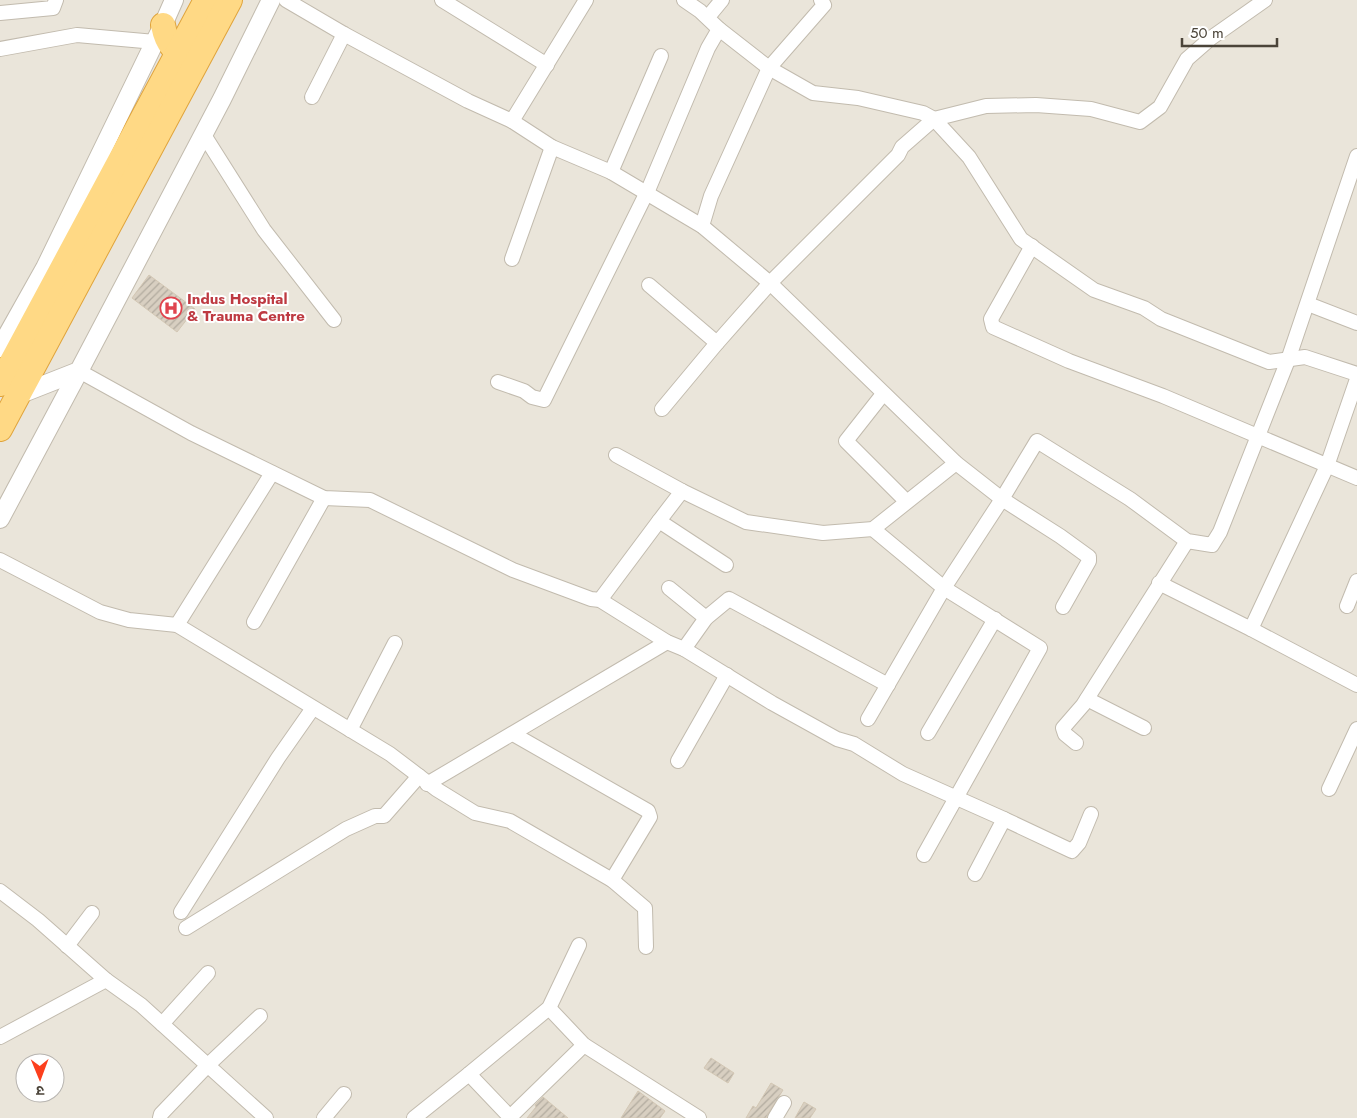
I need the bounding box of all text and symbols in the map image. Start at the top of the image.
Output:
scale bar [1182,15,1277,47]
text: 50 m [1190,22,1224,44]
place label: Indus Hospital & Trauma Centre [187,288,305,327]
hospital icon: Indus Hospital & Trauma Centre [159,296,183,320]
north arrow [15,1053,65,1103]
text: उ [35,1081,45,1101]

